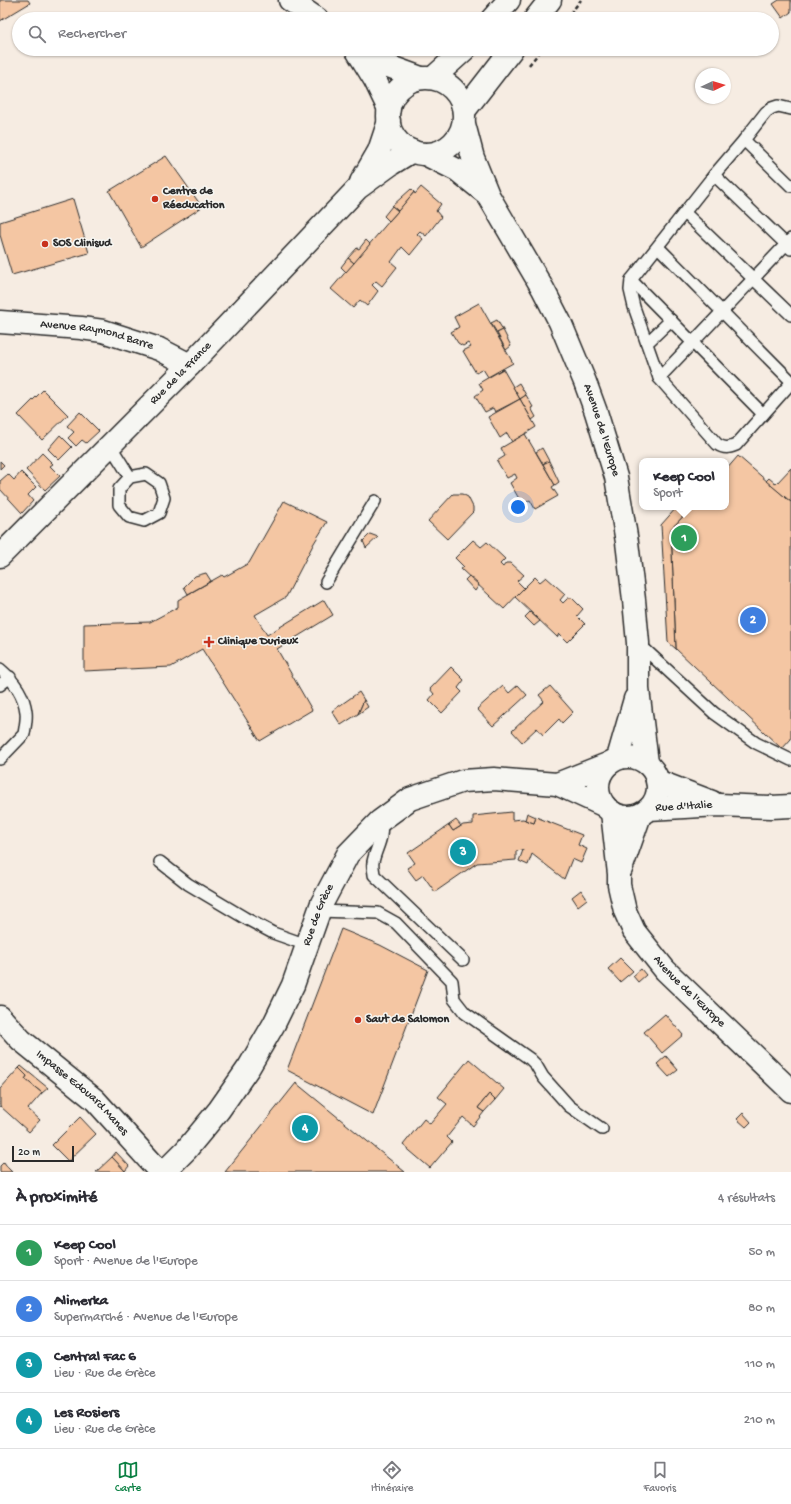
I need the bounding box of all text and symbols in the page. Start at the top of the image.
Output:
search box [12,12,779,56]
icon: search [26,23,48,45]
text: Rechercher [58,25,126,43]
north arrow [695,68,731,104]
place label: Centre de Réeducation [162,185,225,213]
marker: Centre de Réeducation [150,194,160,204]
place label: SOS Clinisud [53,237,113,251]
marker: SOS Clinisud [40,239,50,249]
street label: Avenue Raymond Barre [40,318,156,354]
street label: Rue de la France [147,339,215,408]
street label: Avenue de l'Europe [579,382,623,479]
popup [639,458,729,510]
text: Keep Cool [653,468,715,486]
text: Sport [653,486,682,501]
your location [508,497,528,517]
pin: 1 [671,523,697,553]
pin: 2 [740,605,766,635]
place label: Clinique Durieux [217,635,299,649]
marker: Clinique Durieux [203,636,215,648]
street label: Rue d'Italie [655,798,714,816]
pin: 3 [450,837,476,867]
street label: Rue de Grèce [300,881,338,948]
street label: Avenue de l'Europe [650,953,728,1031]
place label: Saut de Salomon [366,1013,450,1027]
marker: Saut de Salomon [353,1015,363,1025]
street label: Impasse Edouard Manes [33,1048,131,1139]
pin: 4 [292,1113,318,1143]
scale bar [12,1144,74,1163]
text: 20 m [18,1147,40,1159]
text: À proximité [16,1188,97,1208]
text: 4 résultats [718,1191,775,1206]
text: Keep Cool [54,1236,116,1254]
text: 1 [26,1245,32,1260]
text: 50 m [748,1245,775,1260]
text: Sport · Avenue de l'Europe [54,1254,198,1269]
text: Alimerka [54,1292,108,1310]
text: 2 [26,1301,32,1316]
text: 80 m [748,1301,775,1316]
text: Supermarché · Avenue de l'Europe [54,1310,238,1325]
text: Central Fac 6 [54,1348,136,1366]
text: 3 [26,1357,32,1372]
text: 110 m [745,1357,775,1372]
text: Lieu · Rue de Grèce [54,1366,155,1381]
text: Les Rosiers [54,1404,119,1422]
text: 4 [26,1413,32,1428]
text: 210 m [744,1413,775,1428]
text: Lieu · Rue de Grèce [54,1422,155,1437]
tab: Carte [115,1459,141,1495]
tab: Itinéraire [371,1459,413,1495]
tab: Favoris [643,1459,676,1495]

